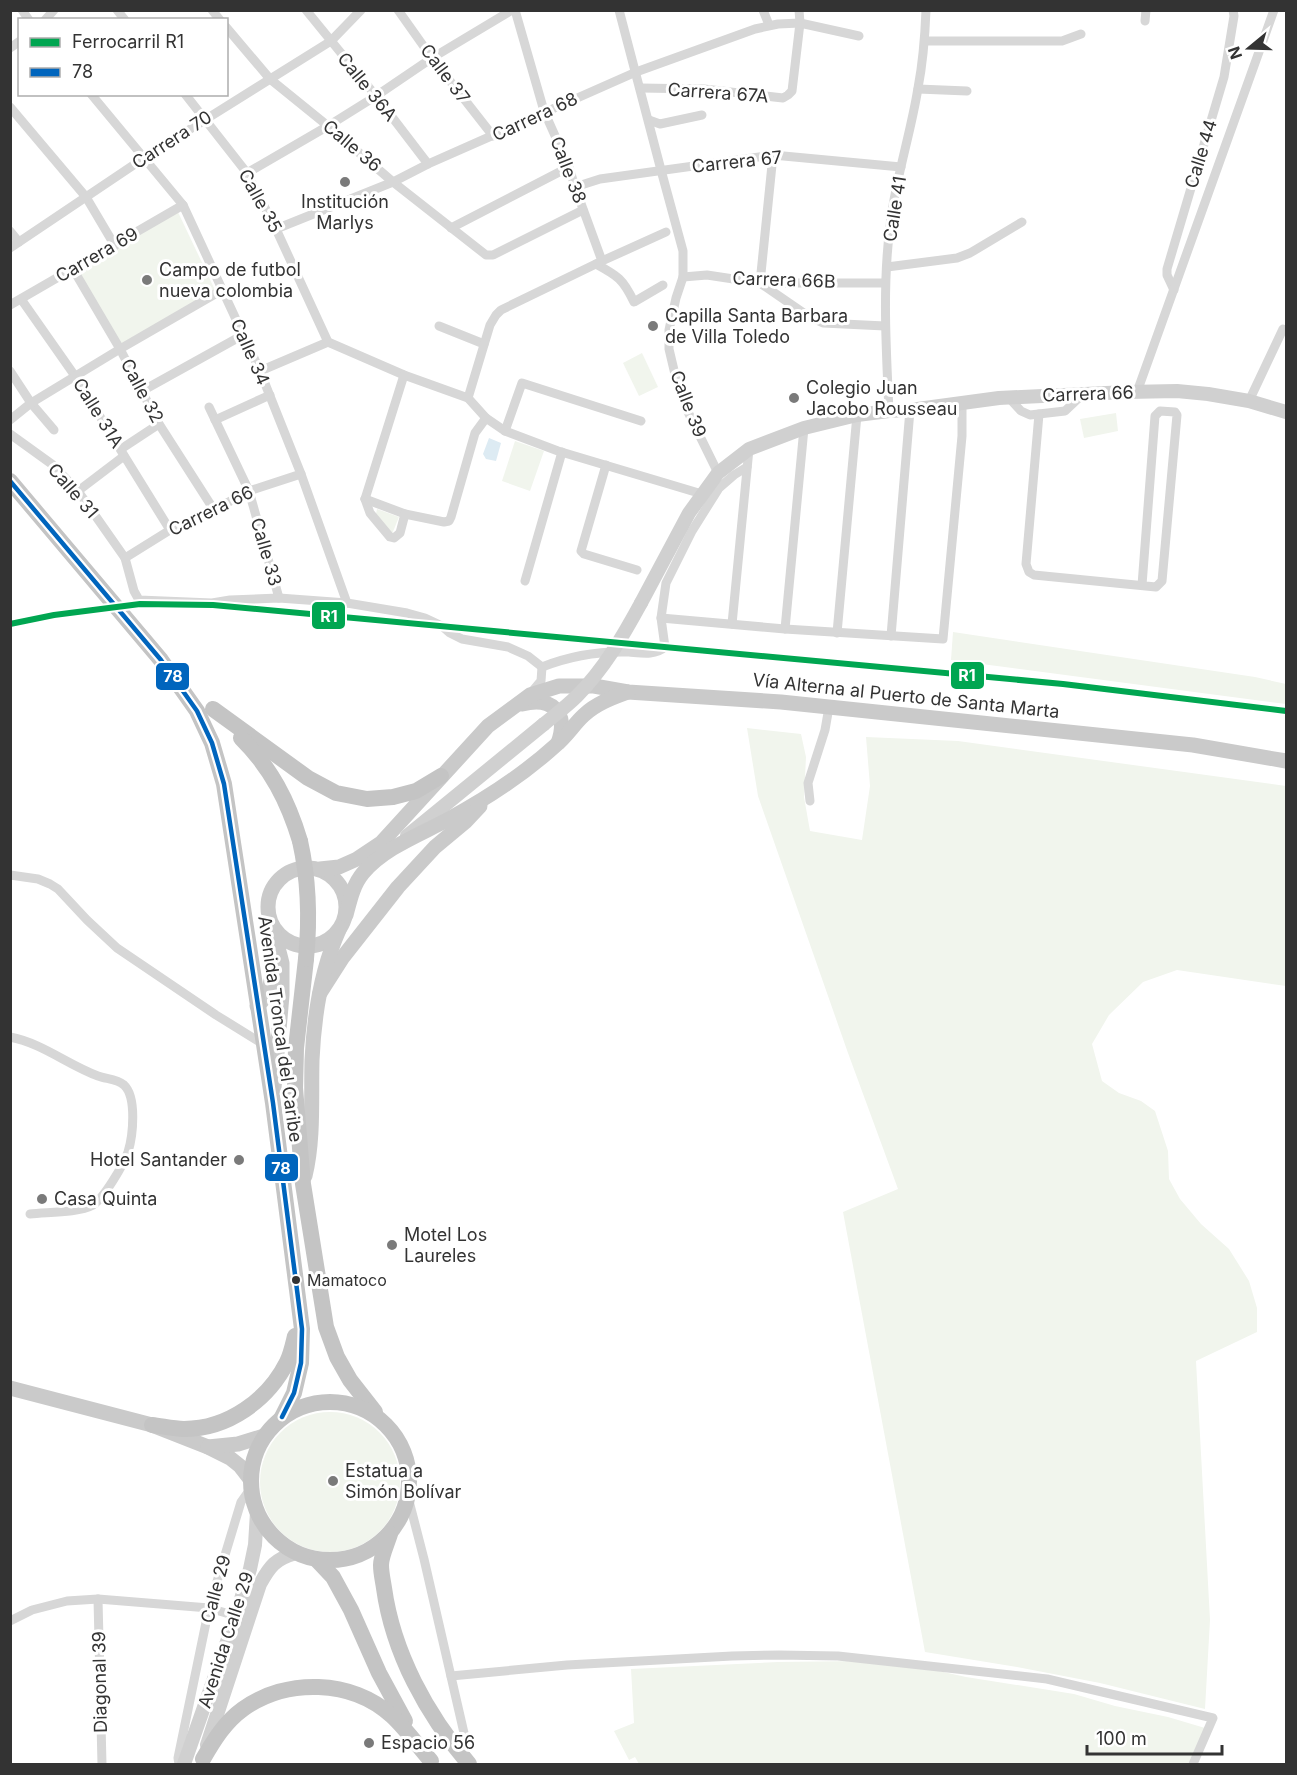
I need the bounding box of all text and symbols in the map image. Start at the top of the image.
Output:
legend [18,18,228,96]
north arrow [1219,18,1279,78]
text: Ferrocarril R1 [72,31,184,52]
street label: Calle 37 [416,40,475,108]
text: N [1223,44,1246,62]
street label: Calle 36A [333,48,401,125]
text: 78 [72,61,93,82]
street label: Carrera 67A [667,79,769,107]
street label: Carrera 68 [489,88,581,145]
street label: Carrera 70 [128,106,215,173]
street label: Calle 36 [319,115,386,176]
street label: Calle 44 [1180,117,1221,191]
street label: Calle 38 [546,133,591,206]
street label: Carrera 67 [691,146,783,177]
street label: Calle 35 [234,165,286,236]
marker: Institución Marlys [338,175,352,189]
street label: Calle 41 [879,175,910,243]
place label: Institución Marlys [301,191,389,233]
street label: Carrera 69 [52,223,142,287]
place label: Campo de futbol nueva colombia [159,259,301,301]
street label: Carrera 66B [732,267,836,292]
marker: Campo de futbol nueva colombia [140,273,154,287]
place label: Capilla Santa Barbara de Villa Toledo [665,305,848,347]
street label: Calle 34 [227,315,274,388]
marker: Capilla Santa Barbara de Villa Toledo [646,319,660,333]
street label: Calle 32 [117,355,168,426]
street label: Calle 39 [666,367,711,440]
street label: Calle 31A [69,374,128,452]
place label: Colegio Juan Jacobo Rousseau [806,377,958,419]
street label: Carrera 66 [1042,381,1134,406]
marker: Colegio Juan Jacobo Rousseau [787,391,801,405]
street label: Calle 31 [44,459,103,522]
street label: Carrera 66 [165,481,257,540]
street label: Calle 33 [247,515,286,588]
line badge: R1 [311,601,346,630]
text: R1 [320,606,338,626]
line badge: R1 [950,661,985,690]
line badge: 78 [155,662,190,691]
text: R1 [958,665,976,685]
text: 78 [163,666,183,686]
street label: Vía Alterna al Puerto de Santa Marta [752,669,1060,722]
street label: Avenida Troncal del Caribe [254,914,307,1143]
place label: Hotel Santander [90,1149,227,1170]
marker: Hotel Santander [232,1153,246,1167]
line badge: 78 [264,1153,299,1182]
text: 78 [271,1158,291,1178]
place label: Casa Quinta [54,1188,157,1209]
marker: Casa Quinta [35,1192,49,1206]
place label: Motel Los Laureles [404,1224,487,1266]
marker: Motel Los Laureles [385,1238,399,1252]
place label: Mamatoco [307,1270,387,1290]
marker: Mamatoco [290,1274,302,1286]
place label: Estatua a Simón Bolívar [345,1460,462,1502]
marker: Estatua a Simón Bolívar [326,1474,340,1488]
street label: Calle 29 [196,1553,235,1625]
street label: Avenida Calle 29 [194,1569,257,1711]
street label: Diagonal 39 [88,1631,111,1733]
scale bar [1087,1718,1222,1756]
text: 100 m [1096,1728,1147,1749]
place label: Espacio 56 [381,1732,475,1753]
marker: Espacio 56 [362,1736,376,1750]

